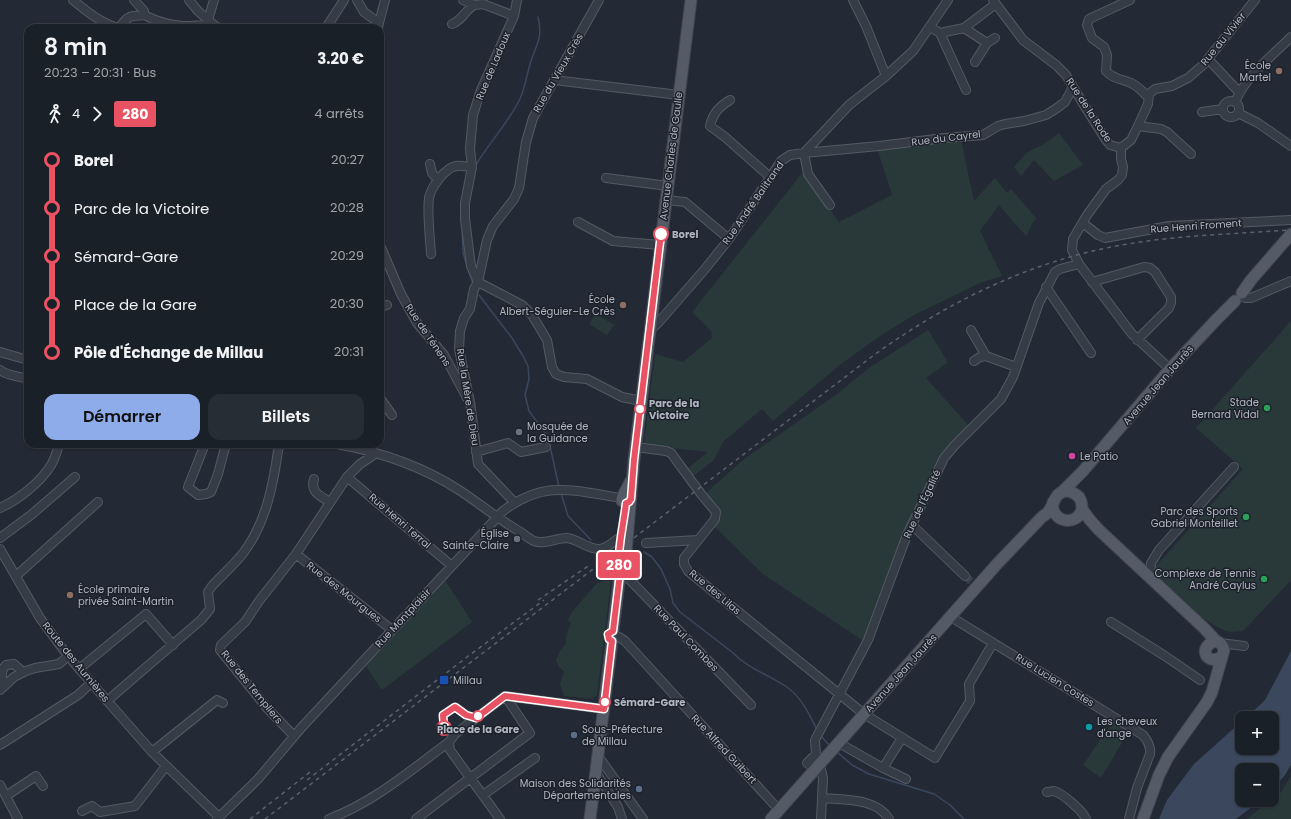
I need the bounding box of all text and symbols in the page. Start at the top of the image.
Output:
street label: Rue du Vivier [1197,9,1249,69]
street label: Rue de Ladoux [472,30,514,102]
street label: Rue du Vieux Crès [529,31,587,115]
text: 8 min [44,32,107,63]
text: 3.20 € [317,48,364,69]
place label: École Martel [1240,58,1271,85]
text: 20:23 – 20:31 · Bus [44,63,156,82]
marker: École Martel [1274,66,1284,76]
street label: Rue de la Rode [1062,75,1116,145]
street label: Avenue Charles de Gaulle [656,91,686,221]
icon: walk [44,103,66,125]
icon: forward [86,103,108,125]
text: 4 [72,104,80,123]
text: 280 [122,104,148,124]
text: 4 arrêts [314,104,364,123]
street label: Rue du Cayrel [911,126,981,150]
text: Borel [74,150,114,171]
text: 20:27 [331,150,364,169]
street label: Rue André Balitrand [718,158,788,248]
text: Parc de la Victoire [74,198,209,219]
text: 20:28 [330,198,364,217]
street label: Rue Henri Froment [1150,215,1242,237]
marker: Borel [653,226,669,242]
place label: Borel [672,227,698,242]
text: Sémard-Gare [74,246,178,267]
text: 20:29 [330,246,364,265]
place label: École Albert-Séguier–Le Crès [500,292,615,319]
text: Place de la Gare [74,294,197,315]
text: 20:30 [330,294,364,313]
marker: École Albert-Séguier–Le Crès [618,300,628,310]
street label: Rue de Ténens [401,301,455,369]
text: Pôle d'Échange de Millau [74,342,263,363]
text: 20:31 [334,342,364,361]
street label: Avenue Jean Jaurès [1119,342,1197,428]
street label: Rue la Mère de Dieu [453,347,483,447]
button: Démarrer [44,394,200,440]
button: Billets [208,394,364,440]
place label: Stade Bernard Vidal [1191,395,1259,422]
place label: Parc de la Victoire [649,396,699,423]
marker: Parc de la Victoire [634,403,646,415]
marker: Stade Bernard Vidal [1262,403,1272,413]
place label: Mosquée de la Guidance [527,419,588,446]
marker: Mosquée de la Guidance [514,427,524,437]
place label: Le Patio [1080,449,1118,464]
marker: Le Patio [1067,451,1077,461]
street label: Rue de l'Égalité [899,467,945,541]
street label: Rue Henri Terral [366,490,434,552]
place label: Parc des Sports Gabriel Monteillet [1151,504,1238,531]
marker: Parc des Sports Gabriel Monteillet [1241,512,1251,522]
place label: Église Sainte-Claire [443,526,509,553]
marker: Église Sainte-Claire [512,534,522,544]
line badge: 280 [596,552,642,578]
text: 280 [606,555,632,575]
street label: Rue des Mourgues [303,558,385,626]
street label: Rue des Lilas [686,566,744,618]
place label: Complexe de Tennis André Caylus [1155,566,1256,593]
marker: Complexe de Tennis André Caylus [1259,574,1269,584]
place label: École primaire privée Saint-Martin [78,582,174,609]
street label: Rue Montplaisir [372,585,435,651]
marker: École primaire privée Saint-Martin [65,590,75,600]
street label: Rue Paul Combes [650,601,722,675]
street label: Route des Aumières [39,619,113,705]
street label: Avenue Jean Jaurès [862,630,940,716]
street label: Rue des Templiers [218,647,286,727]
street label: Rue Lucien Costes [1013,650,1097,710]
place label: Millau [453,673,482,688]
marker: Millau [438,674,450,686]
place label: Sémard-Gare [614,695,685,710]
marker: Sémard-Gare [599,696,611,708]
marker: Place de la Gare [472,710,484,722]
street label: Rue Alfred Guibert [688,711,760,787]
map controls [1235,711,1279,807]
button: + [1235,711,1279,755]
place label: Les cheveux d'ange [1097,714,1157,741]
unlabelled marker [436,720,452,736]
place label: Place de la Gare [437,722,519,737]
place label: Sous-Préfecture de Millau [582,722,663,749]
marker: Les cheveux d'ange [1084,722,1094,732]
marker: Sous-Préfecture de Millau [569,730,579,740]
button: − [1235,763,1279,807]
place label: Maison des Solidarités Départementales [520,776,631,803]
marker: Maison des Solidarités Départementales [634,784,644,794]

